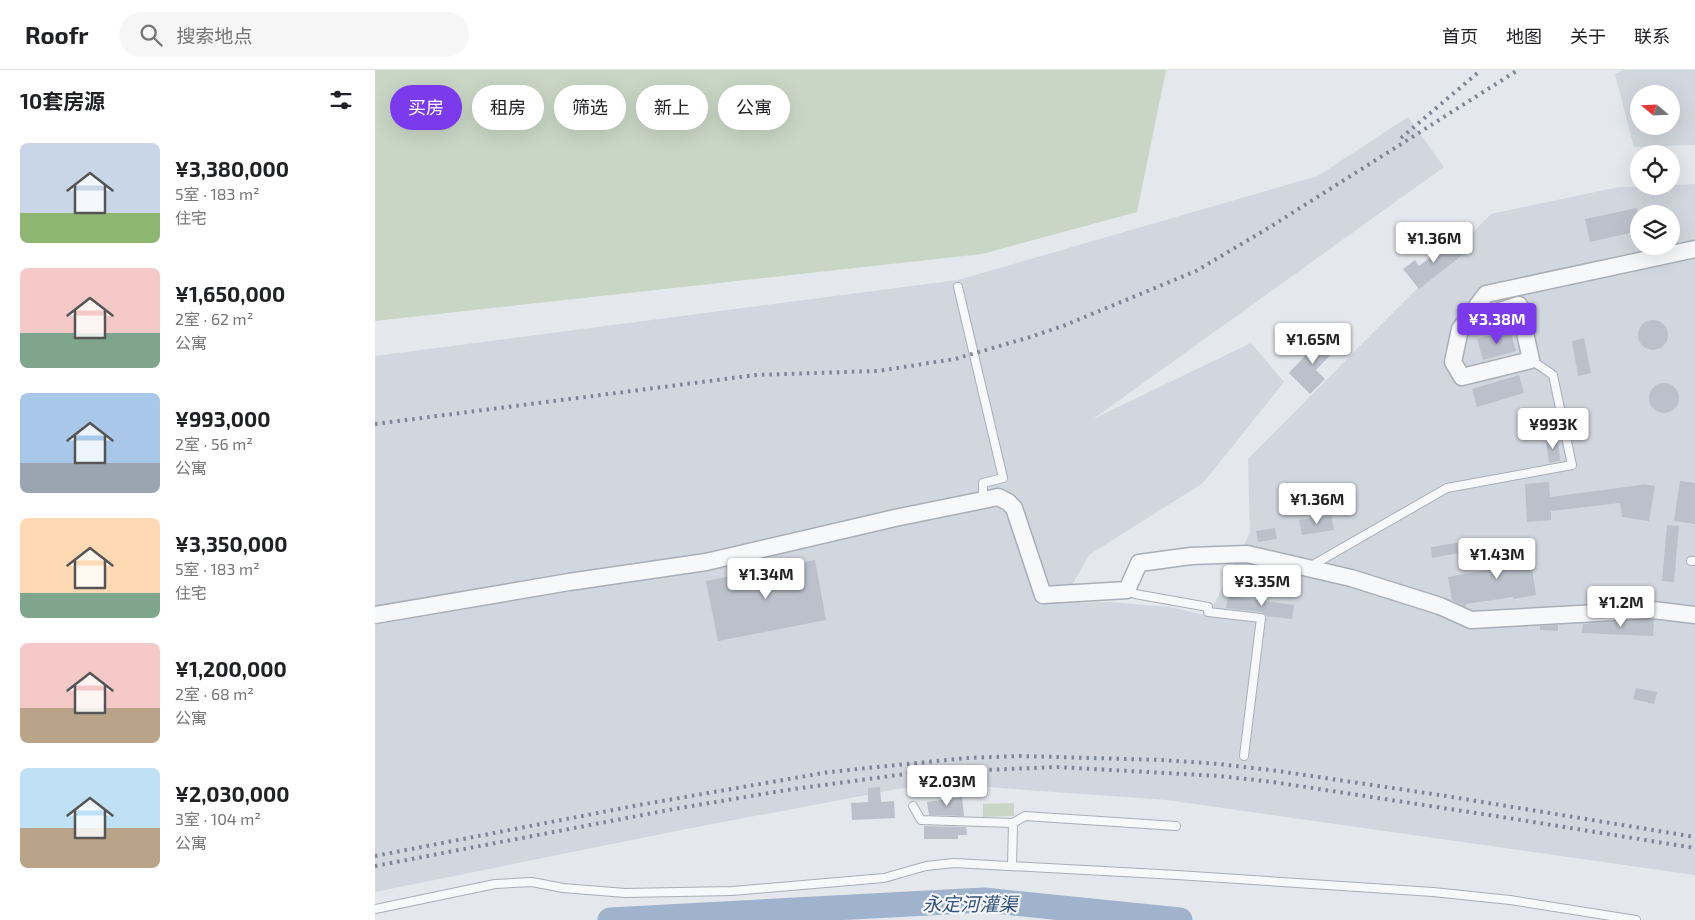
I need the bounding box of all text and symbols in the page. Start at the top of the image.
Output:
search box [119,12,469,57]
text: Roofr [25,20,89,49]
icon: search [137,21,165,49]
text: 搜索地点 [177,24,253,47]
text: 首页 [1442,25,1478,47]
text: 地图 [1506,25,1542,47]
text: 关于 [1570,25,1606,47]
text: 联系 [1634,25,1670,47]
chip: 买房 [390,85,462,130]
chip: 租房 [472,85,544,130]
chip: 筛选 [554,85,626,130]
chip: 新上 [636,85,708,130]
chip: 公寓 [718,85,790,130]
north arrow [1630,85,1680,135]
map controls [1630,85,1680,255]
icon: filters [327,86,355,114]
text: 10套房源 [20,88,105,113]
button: locate [1630,145,1680,195]
text: ¥3,380,000 [175,156,289,181]
icon: home [60,163,120,223]
text: 5室 · 183 m² [175,184,260,203]
button: layers [1630,205,1680,255]
text: 住宅 [175,208,207,227]
pin: ¥1.36M [1393,222,1475,264]
text: ¥1.36M [1407,228,1461,247]
text: ¥1,650,000 [175,281,285,306]
icon: home [60,288,120,348]
pin: ¥3.38M [1456,302,1538,345]
text: 2室 · 62 m² [175,309,253,328]
text: ¥3.38M [1468,309,1526,328]
pin: ¥1.65M [1272,322,1354,365]
text: ¥1.65M [1286,329,1340,348]
text: 公寓 [175,333,207,352]
text: ¥993,000 [175,406,270,431]
pin: ¥993K [1518,408,1588,450]
icon: home [60,413,120,473]
text: ¥993K [1529,414,1577,433]
text: 2室 · 56 m² [175,434,253,453]
text: 公寓 [175,458,207,477]
pin: ¥1.36M [1276,482,1358,525]
text: ¥1.36M [1290,489,1344,508]
text: ¥3,350,000 [175,531,288,556]
icon: home [60,538,120,598]
pin: ¥1.43M [1456,538,1538,580]
text: ¥1.43M [1469,544,1525,563]
pin: ¥1.34M [725,558,807,600]
text: 5室 · 183 m² [175,559,260,578]
text: ¥1.34M [738,564,794,583]
pin: ¥3.35M [1221,564,1303,607]
text: ¥3.35M [1234,571,1290,590]
text: 住宅 [175,583,207,602]
pin: ¥1.2M [1586,586,1656,628]
text: ¥1.2M [1598,592,1644,611]
text: ¥1,200,000 [175,656,287,681]
icon: home [60,663,120,723]
text: 2室 · 68 m² [175,684,254,703]
text: 公寓 [175,708,207,727]
pin: ¥2.03M [906,764,988,807]
text: ¥2.03M [918,771,976,790]
text: ¥2,030,000 [175,781,289,806]
icon: home [60,788,120,848]
text: 3室 · 104 m² [175,809,261,828]
text: 公寓 [175,833,207,852]
water label: 永定河灌渠 [922,892,1020,915]

